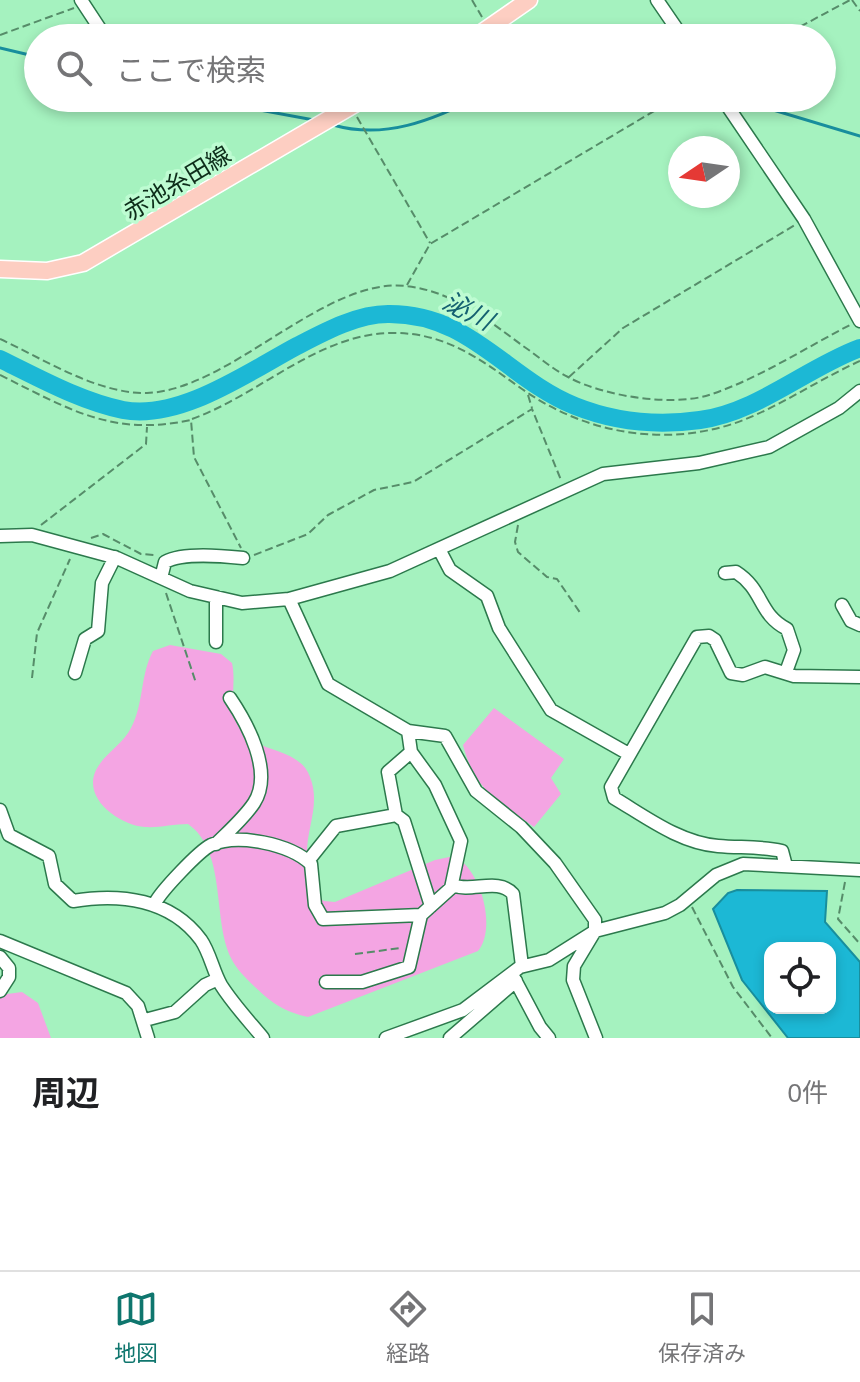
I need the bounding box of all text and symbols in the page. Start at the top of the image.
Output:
search box [24,24,836,112]
icon: search [52,46,96,90]
text: ここで検索 [116,54,266,87]
north arrow [668,136,740,208]
street label: 赤池糸田線 [119,141,235,225]
water label: 泌川 [438,286,501,338]
map controls [764,942,836,1014]
button: locate [764,942,836,1014]
text: 周辺 [32,1074,100,1112]
text: 0件 [788,1078,828,1108]
tab: 地図 [114,1287,158,1367]
tab: 経路 [386,1287,430,1367]
tab: 保存済み [658,1287,746,1367]

